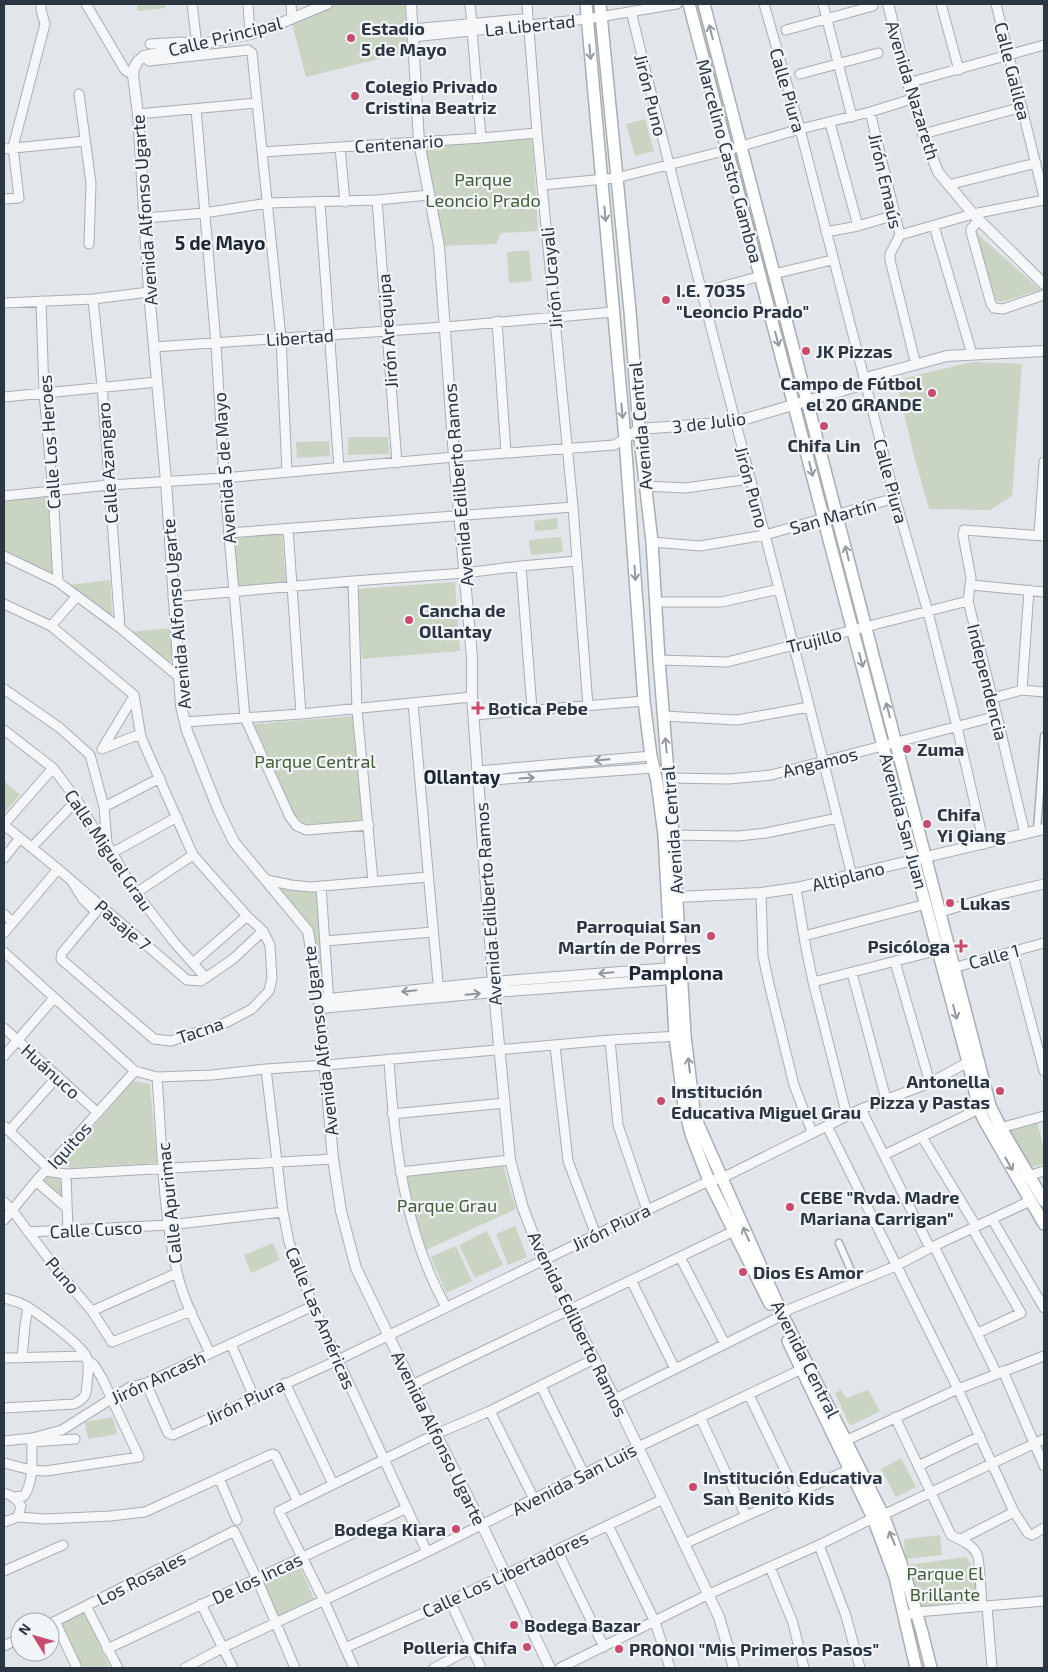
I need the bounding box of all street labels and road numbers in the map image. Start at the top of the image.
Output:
street label: La Libertad [484,9,576,41]
street label: Calle Principal [166,11,285,61]
street label: Avenida Nazareth [881,18,945,162]
street label: Calle Galilea [990,20,1036,122]
street label: Calle Piura [765,45,811,135]
street label: Jirón Puno [630,52,672,138]
street label: Marcelino Castro Gamboa [692,57,768,265]
street label: Avenida Alfonso Ugarte [126,114,162,306]
street label: Centenario [354,129,444,157]
street label: Jirón Emaús [864,131,908,231]
street label: Jirón Ucayali [536,226,566,330]
street label: Jirón Arequipa [372,273,402,389]
street label: Libertad [265,324,335,350]
street label: Avenida Central [623,360,657,491]
street label: Calle Los Heroes [33,374,65,510]
street label: Avenida Edilberto Ramos [438,383,478,587]
street label: Avenida 5 de Mayo [208,391,240,545]
street label: Calle Azangaro [92,401,122,525]
street label: 3 de Julio [671,407,747,437]
street label: Calle Piura [869,436,913,526]
street label: Jirón Puno [731,444,773,530]
street label: San Martín [787,493,879,539]
street label: Avenida Alfonso Ugarte [157,518,195,710]
street label: Independencia [963,621,1013,743]
street label: Trujillo [784,623,844,657]
street label: Angamos [780,742,860,782]
street label: Avenida San Juan [875,751,933,891]
street label: Avenida Central [656,764,687,895]
street label: Calle Miguel Grau [60,785,158,915]
street label: Avenida Edilberto Ramos [470,802,506,1006]
street label: Altiplano [809,856,887,896]
street label: Pasaje 7 [91,895,155,955]
street label: Calle 1 [966,939,1022,973]
street label: Avenida Alfonso Ugarte [297,945,343,1137]
street label: Tacna [174,1012,226,1048]
street label: Huánuco [17,1039,85,1103]
street label: Iquitos [42,1117,96,1173]
street label: Calle Apurimac [152,1141,186,1265]
street label: Jirón Piura [568,1199,654,1255]
street label: Calle Cusco [49,1216,143,1242]
street label: Avenida Edilberto Ramos [523,1228,633,1420]
street label: Calle Las Américas [281,1244,361,1392]
street label: Puno [41,1252,85,1298]
street label: Avenida Central [767,1297,845,1422]
street label: Jirón Ancash [107,1346,209,1408]
street label: Avenida Alfonso Ugarte [387,1347,491,1529]
street label: Jirón Piura [202,1373,288,1429]
street label: Avenida San Luis [508,1438,640,1520]
street label: Calle Los Libertadores [418,1526,592,1622]
street label: Los Rosales [93,1546,189,1610]
street label: De los Incas [208,1547,306,1609]

